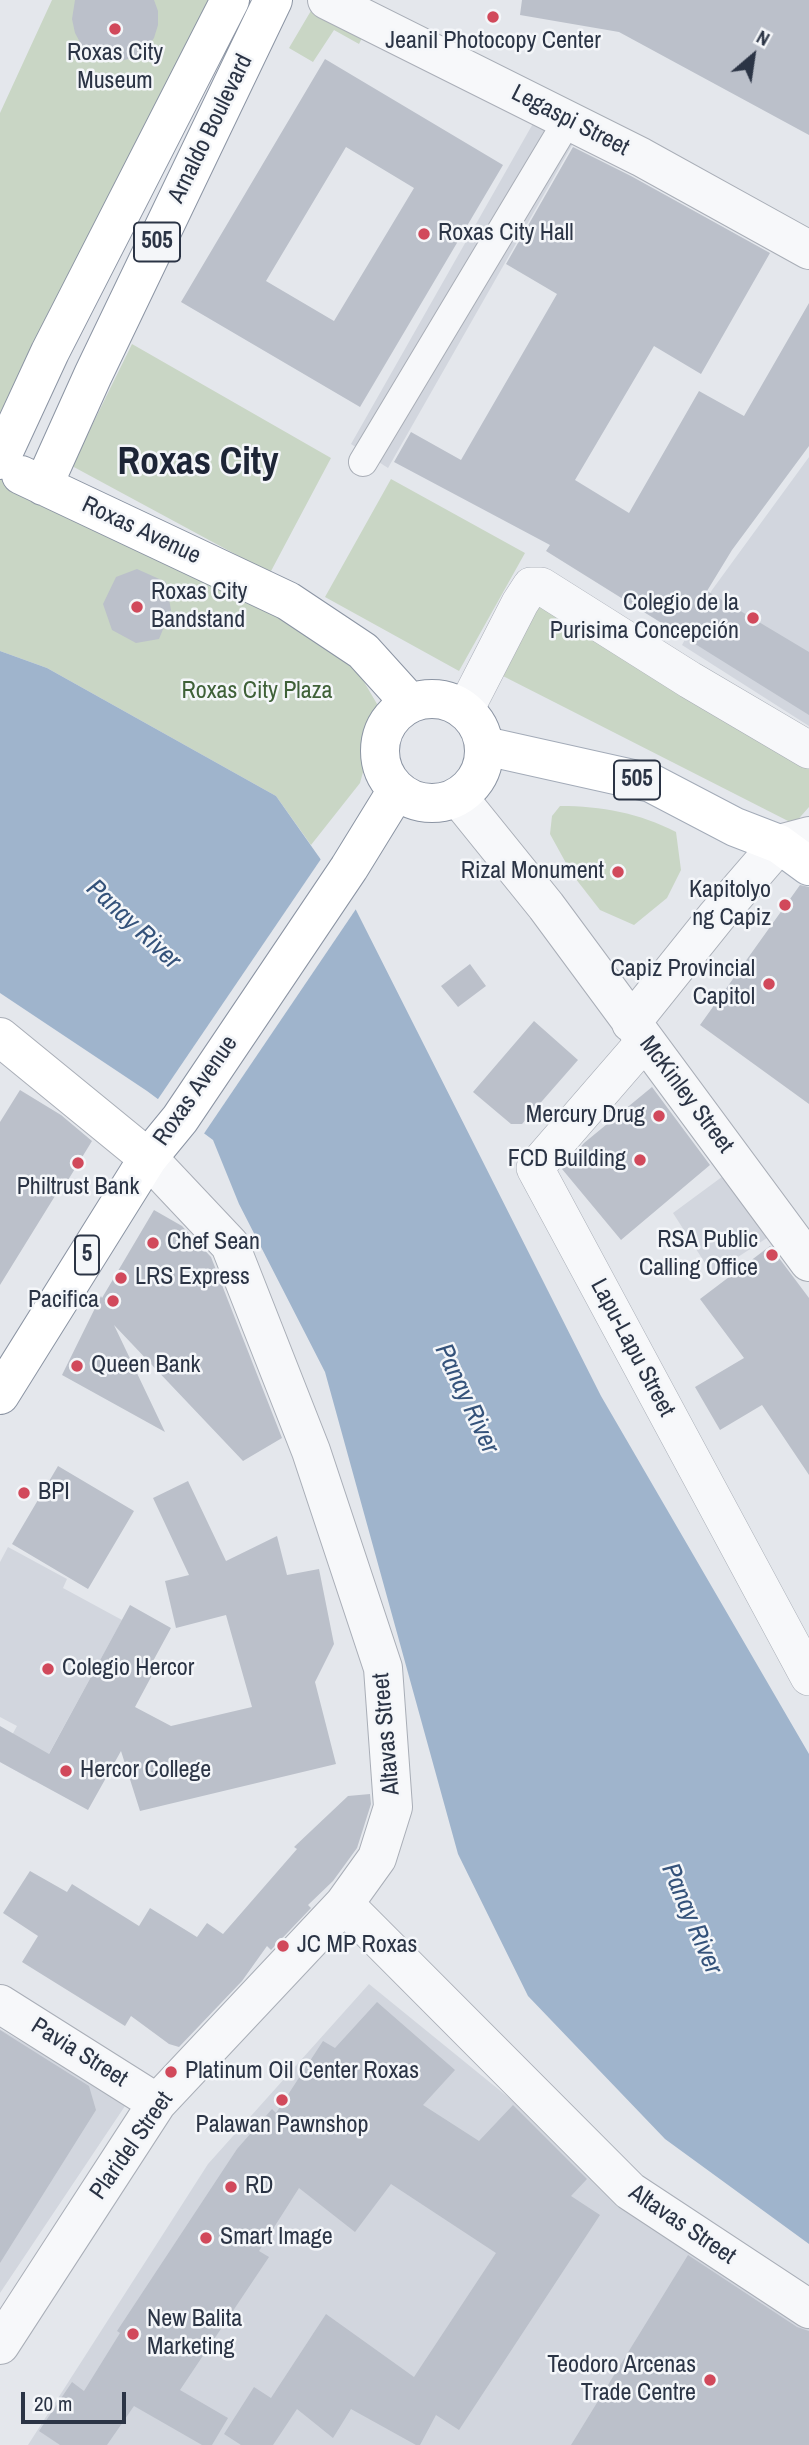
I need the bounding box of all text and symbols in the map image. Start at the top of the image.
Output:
marker: Jeanil Photocopy Center [485,9,501,25]
marker: Roxas City Museum [107,21,123,37]
north arrow [718,21,788,91]
text: N [752,24,774,52]
place label: Jeanil Photocopy Center [385,28,601,56]
place label: Roxas City Museum [67,40,163,96]
street label: Arnaldo Boulevard [163,50,259,208]
street label: Legaspi Street [506,79,634,163]
place label: Roxas City Hall [438,220,574,248]
road number: 505 [134,222,180,262]
marker: Roxas City Hall [416,226,432,242]
district label: Roxas City [117,441,279,487]
street label: Roxas Avenue [77,491,205,571]
place label: Roxas City Bandstand [151,579,247,635]
place label: Colegio de la Purisima Concepción [550,590,739,646]
marker: Roxas City Bandstand [129,599,145,615]
marker: Colegio de la Purisima Concepción [745,610,761,626]
park label: Roxas City Plaza [182,678,332,706]
road number: 505 [614,760,660,800]
place label: Rizal Monument [461,858,604,886]
marker: Rizal Monument [610,864,626,880]
water label: Panay River [79,874,187,976]
place label: Kapitolyo ng Capiz [689,877,771,933]
marker: Kapitolyo ng Capiz [777,897,793,913]
place label: Capiz Provincial Capitol [611,956,755,1012]
marker: Capiz Provincial Capitol [761,976,777,992]
street label: Roxas Avenue [148,1030,244,1152]
street label: McKinley Street [633,1031,739,1159]
place label: Mercury Drug [526,1102,645,1130]
marker: Mercury Drug [651,1108,667,1124]
place label: FCD Building [508,1146,626,1174]
marker: FCD Building [632,1152,648,1168]
marker: Philtrust Bank [70,1155,86,1171]
place label: Philtrust Bank [17,1174,139,1202]
place label: RSA Public Calling Office [639,1227,758,1283]
place label: Chef Sean [167,1229,260,1257]
marker: Chef Sean [145,1235,161,1251]
road number: 5 [75,1236,99,1274]
marker: RSA Public Calling Office [764,1247,780,1263]
place label: LRS Express [135,1264,250,1292]
marker: LRS Express [113,1270,129,1286]
street label: Lapu-Lapu Street [584,1274,680,1422]
place label: Pacifica [28,1287,99,1315]
marker: Pacifica [105,1293,121,1309]
water label: Panay River [427,1339,505,1459]
place label: Queen Bank [91,1352,200,1380]
marker: Queen Bank [69,1358,85,1374]
place label: BPI [38,1479,70,1507]
marker: BPI [16,1485,32,1501]
place label: Colegio Hercor [62,1655,194,1683]
marker: Colegio Hercor [40,1661,56,1677]
street label: Altavas Street [367,1672,407,1796]
place label: Hercor College [80,1757,211,1785]
marker: Hercor College [58,1763,74,1779]
water label: Panay River [654,1859,728,1979]
place label: JC MP Roxas [297,1932,417,1960]
marker: JC MP Roxas [275,1938,291,1954]
street label: Pavia Street [25,2012,133,2094]
place label: Platinum Oil Center Roxas [185,2058,419,2086]
marker: Platinum Oil Center Roxas [163,2064,179,2080]
street label: Plaridel Street [84,2087,180,2205]
marker: Palawan Pawnshop [274,2092,290,2108]
place label: Palawan Pawnshop [196,2112,368,2140]
place label: RD [245,2173,273,2201]
marker: RD [223,2179,239,2195]
street label: Altavas Street [623,2179,741,2271]
place label: Smart Image [220,2224,333,2252]
marker: Smart Image [198,2230,214,2246]
place label: New Balita Marketing [147,2306,242,2362]
marker: New Balita Marketing [125,2326,141,2342]
place label: Teodoro Arcenas Trade Centre [547,2352,696,2408]
marker: Teodoro Arcenas Trade Centre [702,2372,718,2388]
scale bar [24,2378,130,2422]
text: 20 m [34,2389,72,2418]

